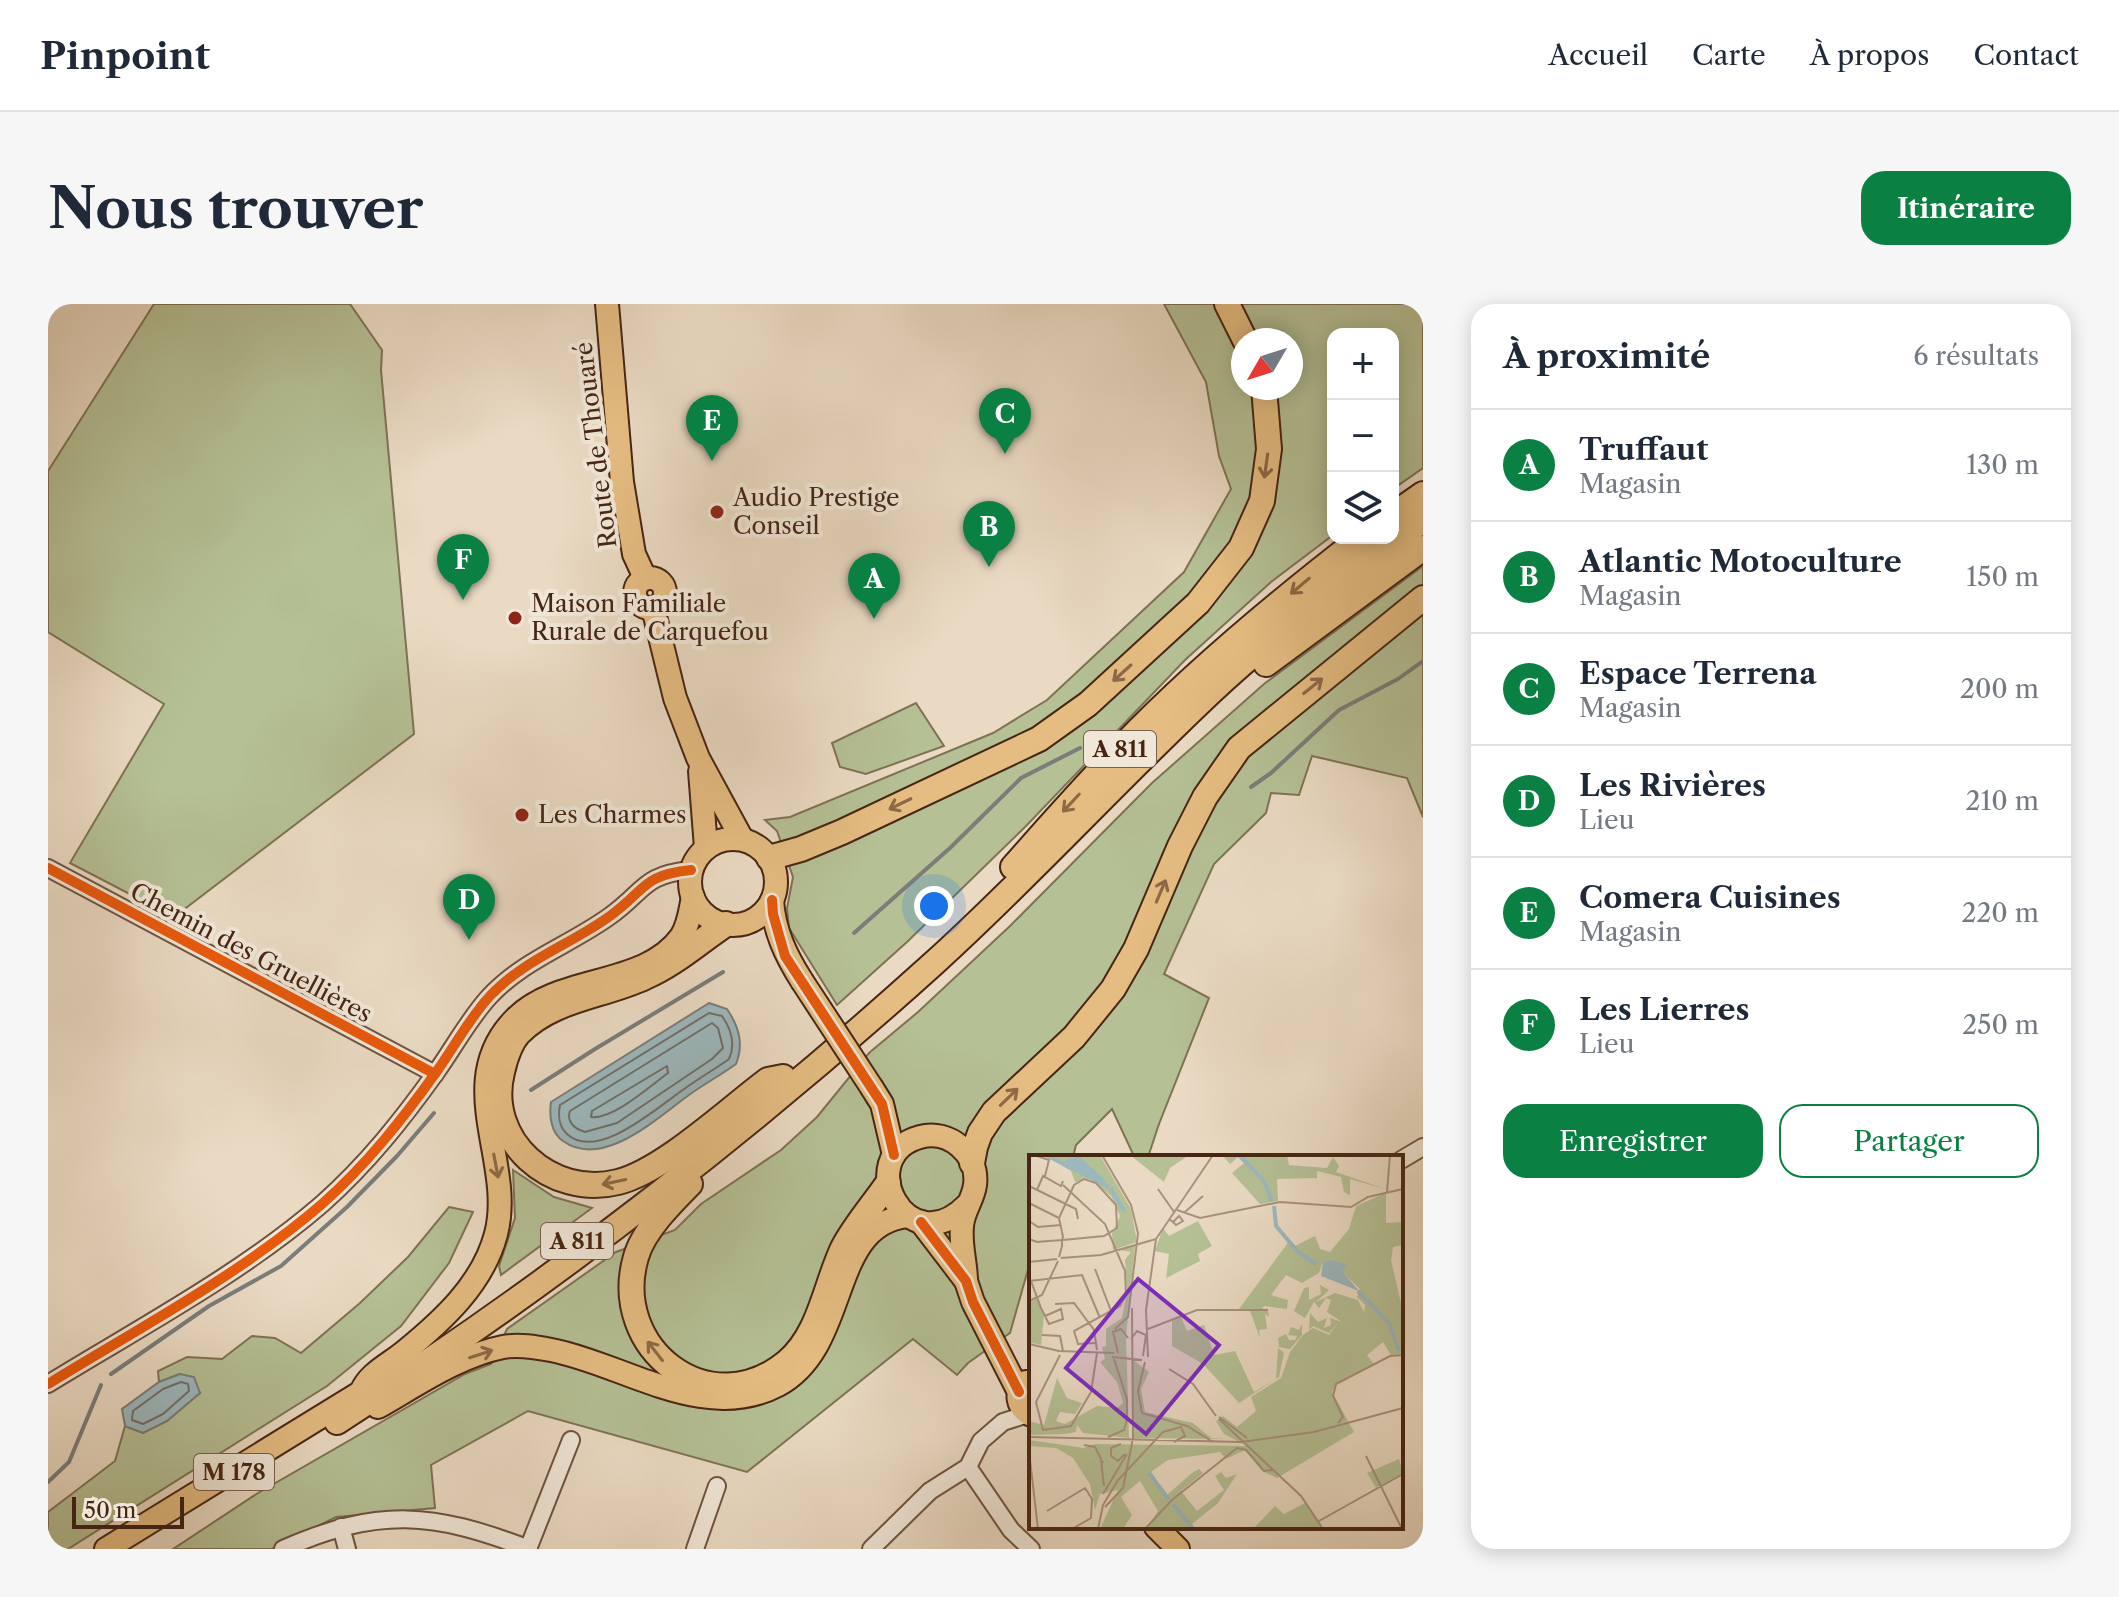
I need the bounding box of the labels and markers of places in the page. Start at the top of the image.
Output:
pin: C [979,388,1031,454]
pin: E [686,395,738,461]
place label: Audio Prestige Conseil [732,483,899,540]
pin: B [963,501,1015,567]
marker: Audio Prestige Conseil [708,503,726,521]
pin: F [437,534,489,600]
pin: A [848,553,900,619]
place label: Maison Familiale Rurale de Carquefou [531,589,769,646]
marker: Maison Familiale Rurale de Carquefou [506,609,524,627]
place label: Les Charmes [538,800,687,829]
marker: Les Charmes [513,806,531,824]
pin: D [443,874,495,940]

